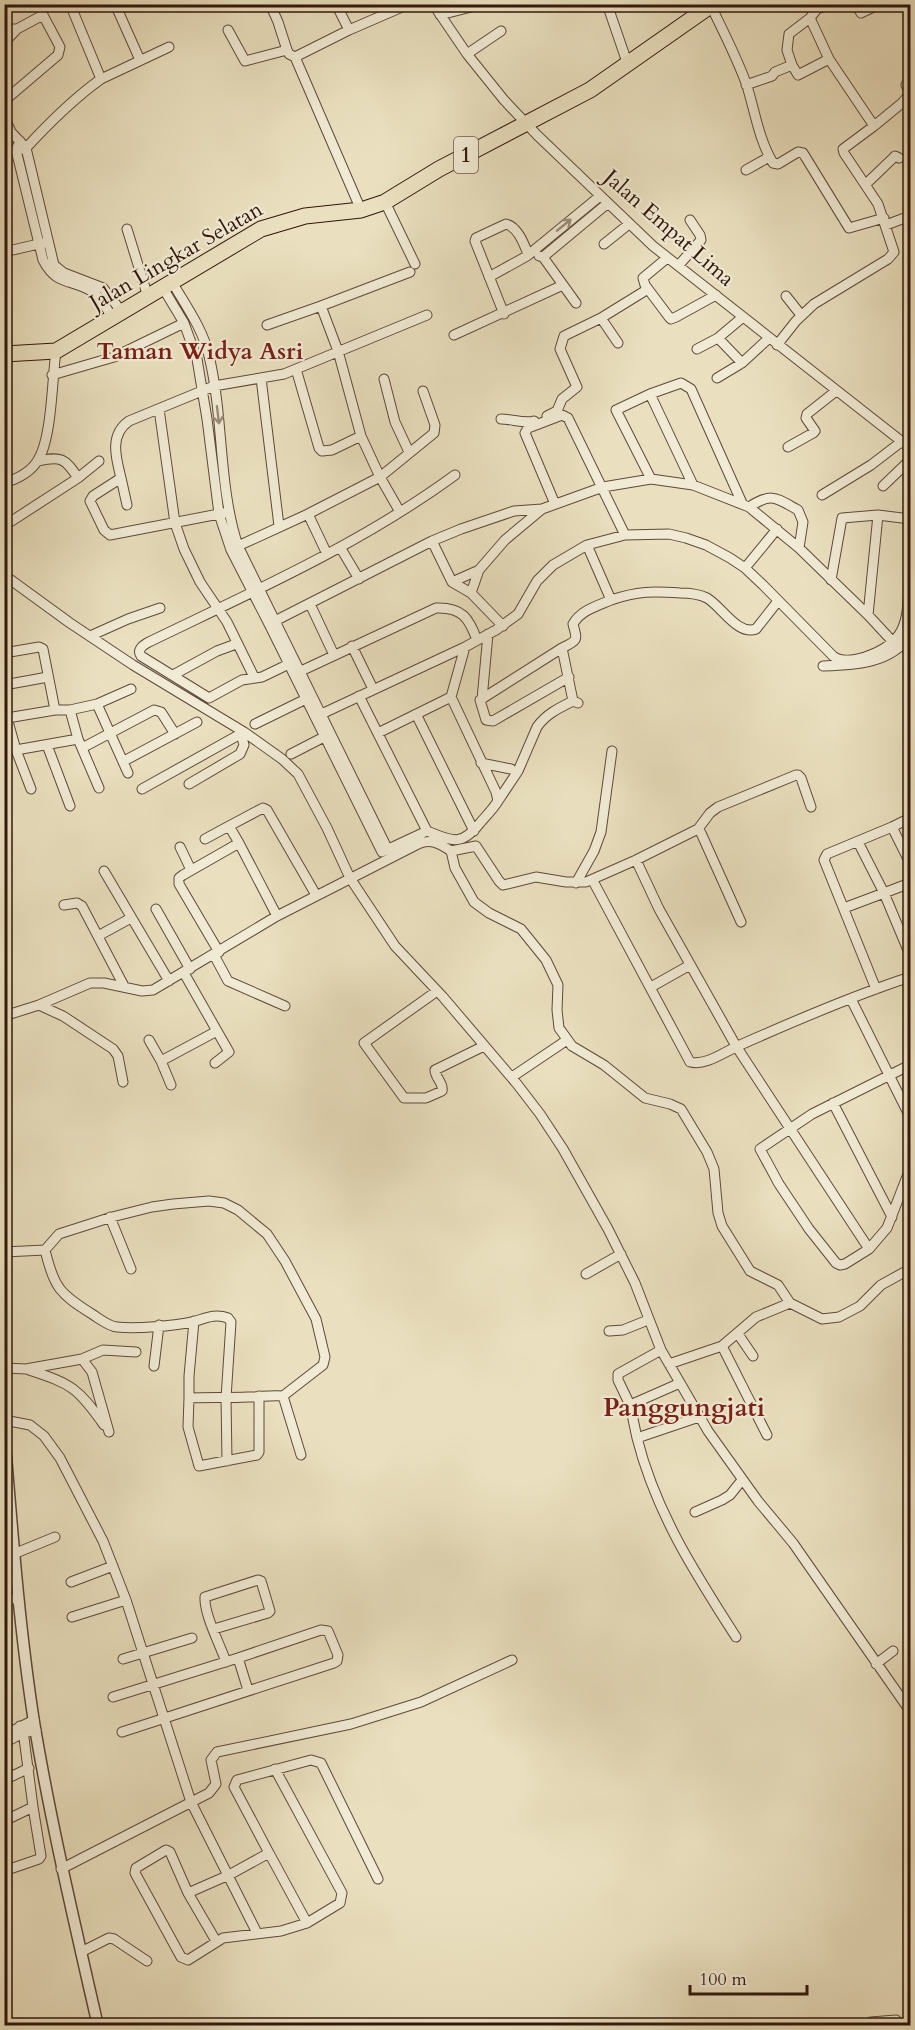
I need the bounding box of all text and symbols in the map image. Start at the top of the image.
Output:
road number: 1 [454,137,478,173]
street label: Jalan Empat Lima [595,161,741,294]
street label: Jalan Lingkar Selatan [81,194,268,319]
one-way arrow [556,219,572,232]
district label: Taman Widya Asri [97,335,304,368]
one-way arrow [212,405,223,425]
district label: Panggungjati [603,1390,765,1425]
scale bar [690,1958,807,1996]
text: 100 m [699,1967,747,1992]

